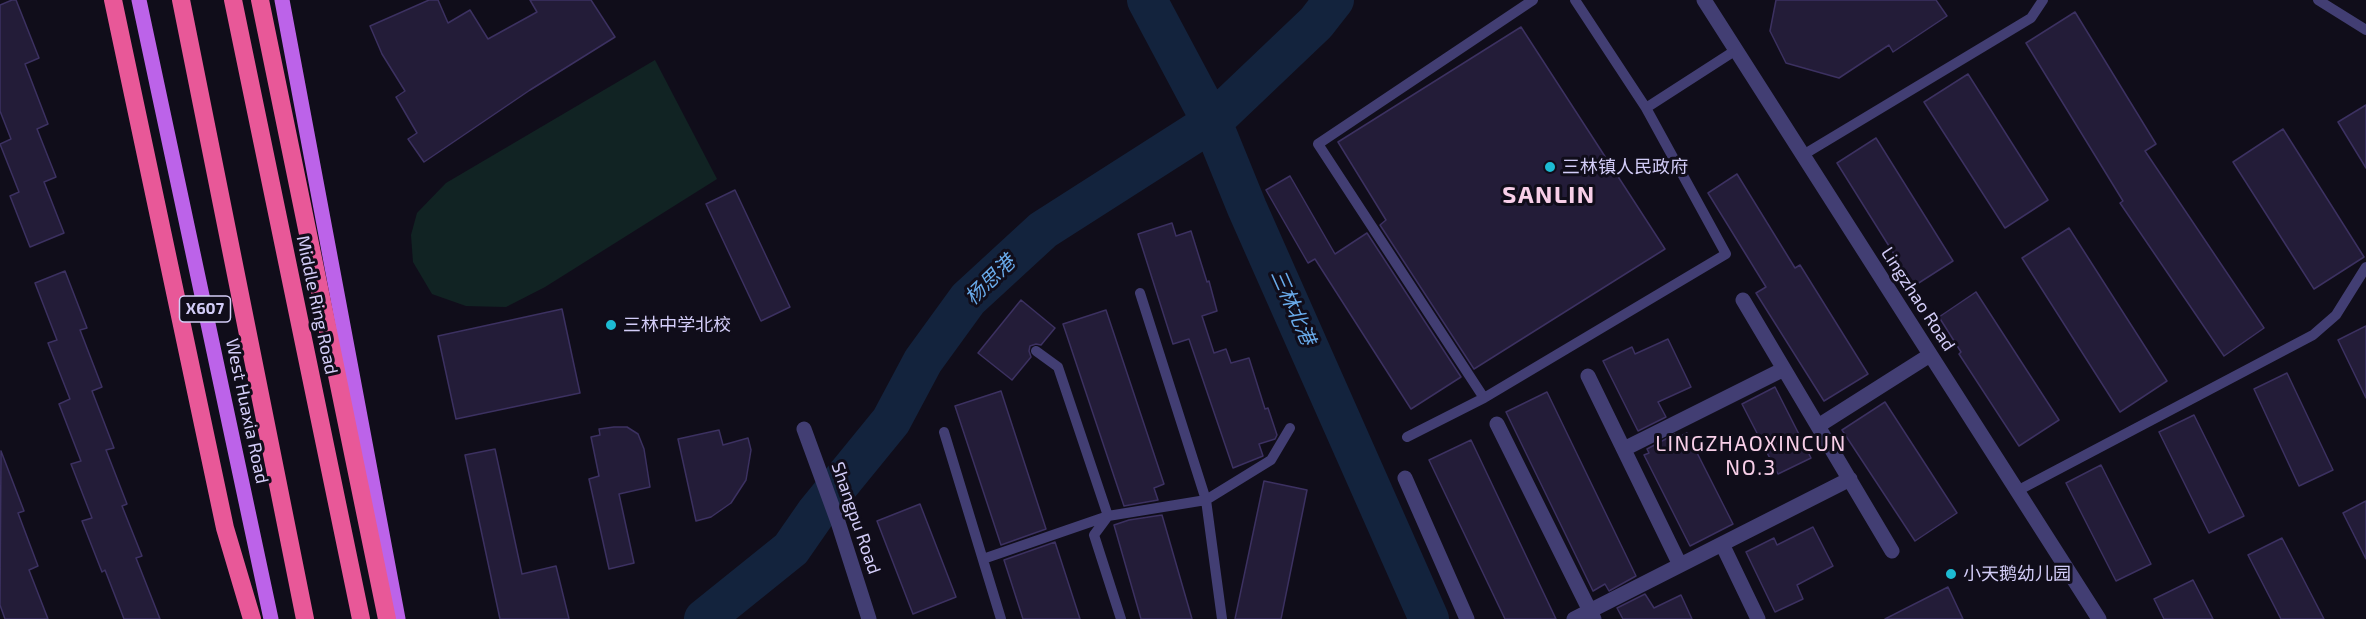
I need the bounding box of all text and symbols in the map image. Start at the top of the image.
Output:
place label: 三林镇人民政府 [1562,156,1688,178]
marker: 三林镇人民政府 [1543,160,1557,174]
district label: SANLIN [1502,181,1596,209]
street label: Middle Ring Road [292,234,342,376]
street label: Lingzhao Road [1876,243,1960,355]
water label: 杨思港 [960,251,1020,309]
water label: 三林北港 [1266,266,1320,348]
road number: X607 [180,296,230,322]
place label: 三林中学北校 [623,314,731,336]
marker: 三林中学北校 [604,318,618,332]
street label: West Huaxia Road [221,336,273,486]
district label: LINGZHAOXINCUN NO.3 [1655,431,1847,481]
street label: Shangpu Road [827,459,885,577]
place label: 小天鹅幼儿园 [1963,563,2071,585]
marker: 小天鹅幼儿园 [1944,567,1958,581]

